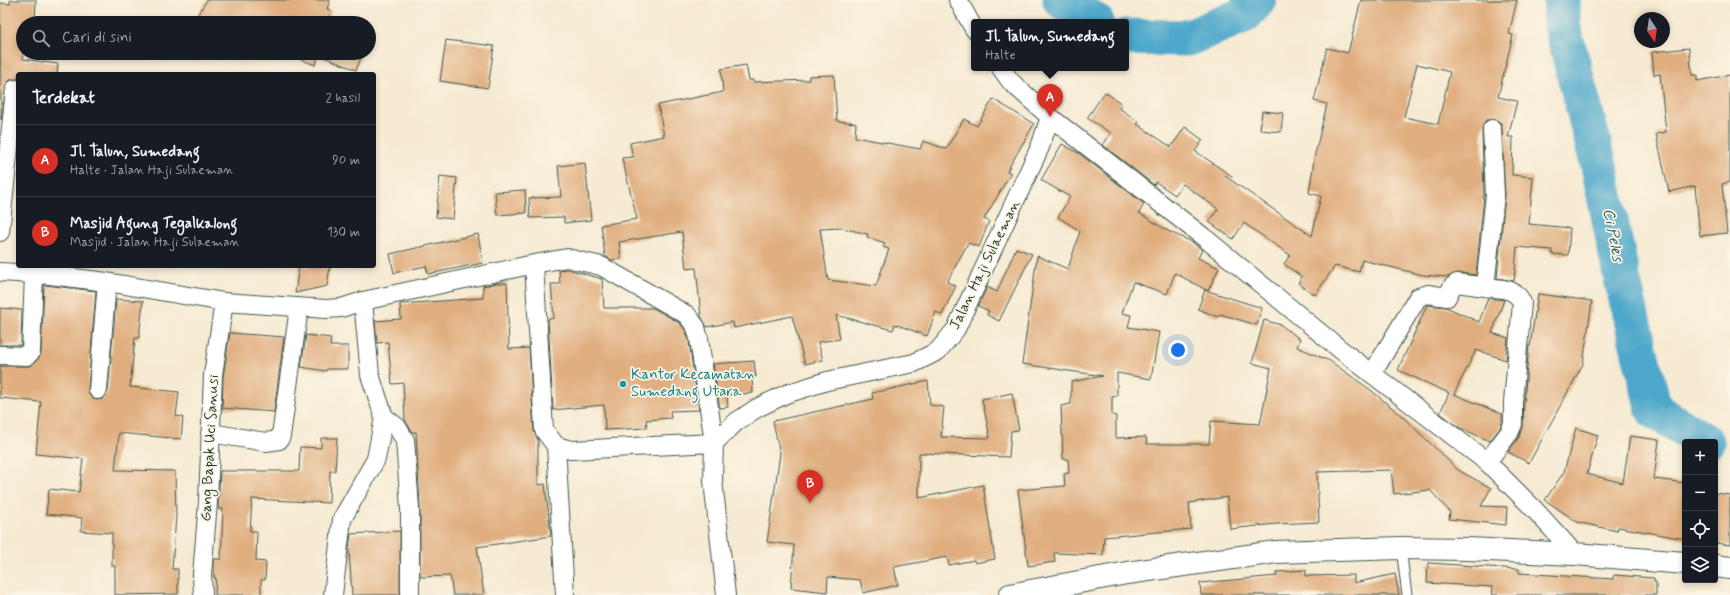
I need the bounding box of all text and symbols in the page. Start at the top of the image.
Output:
north arrow [1634,12,1670,48]
search box [16,16,376,60]
popup [971,19,1129,71]
icon: search [30,27,52,49]
text: Jl. Talun, Sumedang [985,27,1115,47]
text: Cari di sini [62,28,132,48]
text: Halte [985,47,1016,64]
pin: A [1037,84,1063,117]
text: Terdekat [32,87,95,109]
text: 2 hasil [326,90,360,107]
text: Jl. Talun, Sumedang [70,142,200,162]
text: A [41,152,49,169]
text: 90 m [332,152,360,169]
text: Halte · Jalan Haji Sulaeman [70,162,234,179]
street label: Jalan Haji Sulaeman [945,197,1025,333]
water label: Ci Peles [1598,207,1629,265]
text: Masjid Agung Tegalkalong [70,214,237,234]
text: B [41,224,49,241]
text: 130 m [327,224,360,241]
text: Masjid · Jalan Haji Sulaeman [70,234,240,251]
your location [1168,340,1188,360]
place label: Kantor Kecamatan Sumedang Utara [631,365,756,403]
street label: Gang Bapak Uci Sanusi [196,374,225,522]
marker: Kantor Kecamatan Sumedang Utara [618,379,628,389]
map controls [1682,439,1718,583]
button: + [1682,439,1718,475]
pin: B [797,470,823,503]
button: − [1682,475,1718,511]
button: locate [1682,511,1718,547]
button: layers [1682,547,1718,583]

